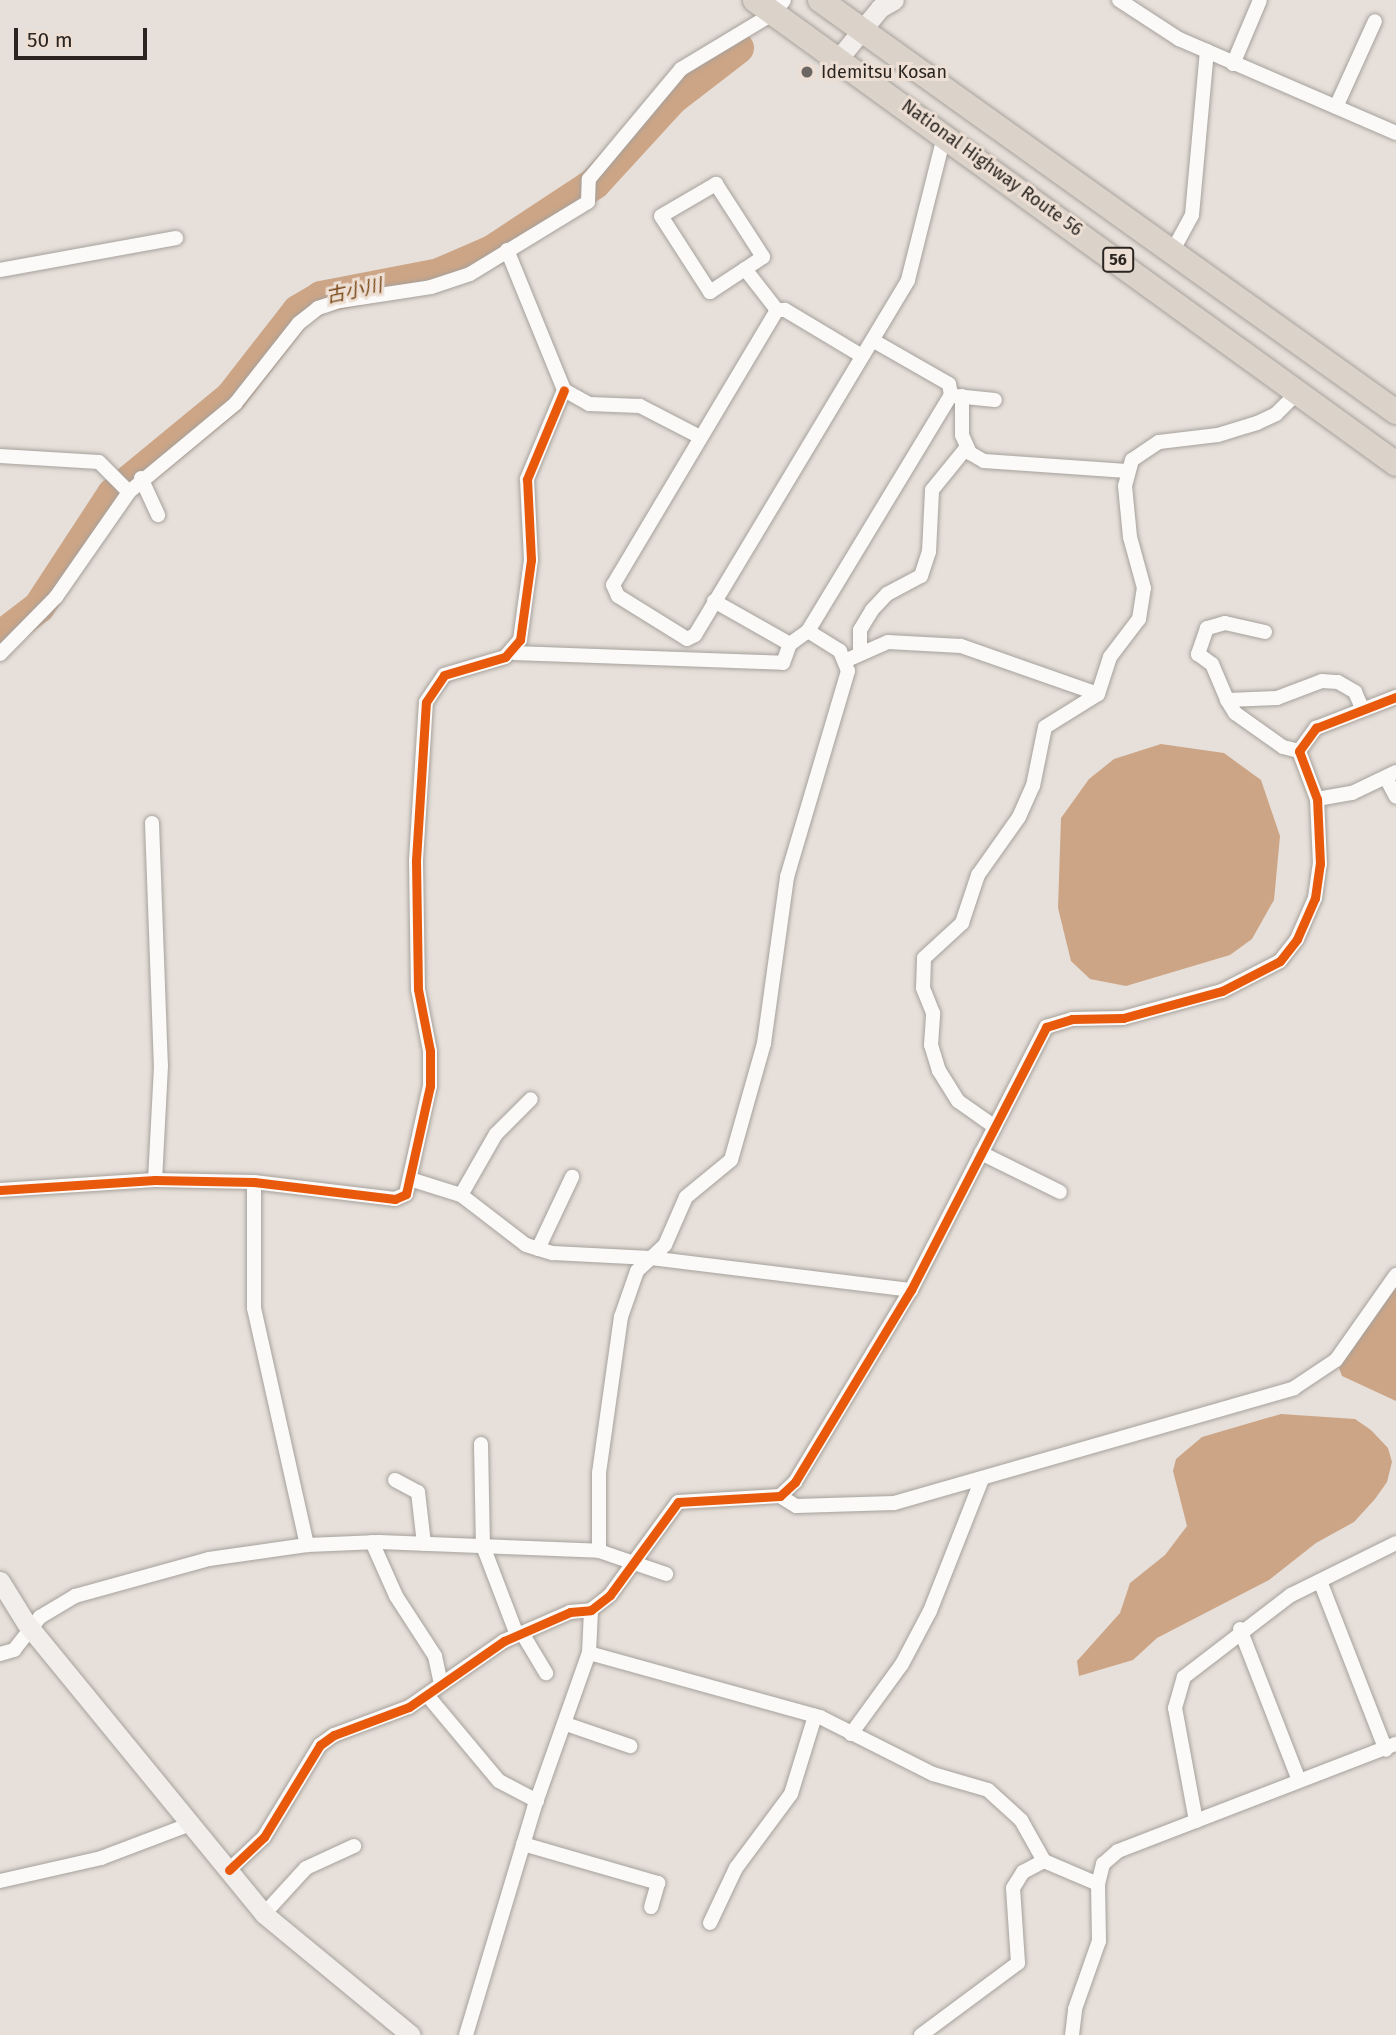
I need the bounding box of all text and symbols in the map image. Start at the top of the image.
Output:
scale bar [18,14,150,58]
text: 50 m [27,27,73,53]
place label: Idemitsu Kosan [821,61,947,83]
marker: Idemitsu Kosan [799,64,815,80]
street label: National Highway Route 56 [897,95,1087,241]
road number: 56 [1100,248,1136,272]
water label: 古小川 [324,274,384,308]

